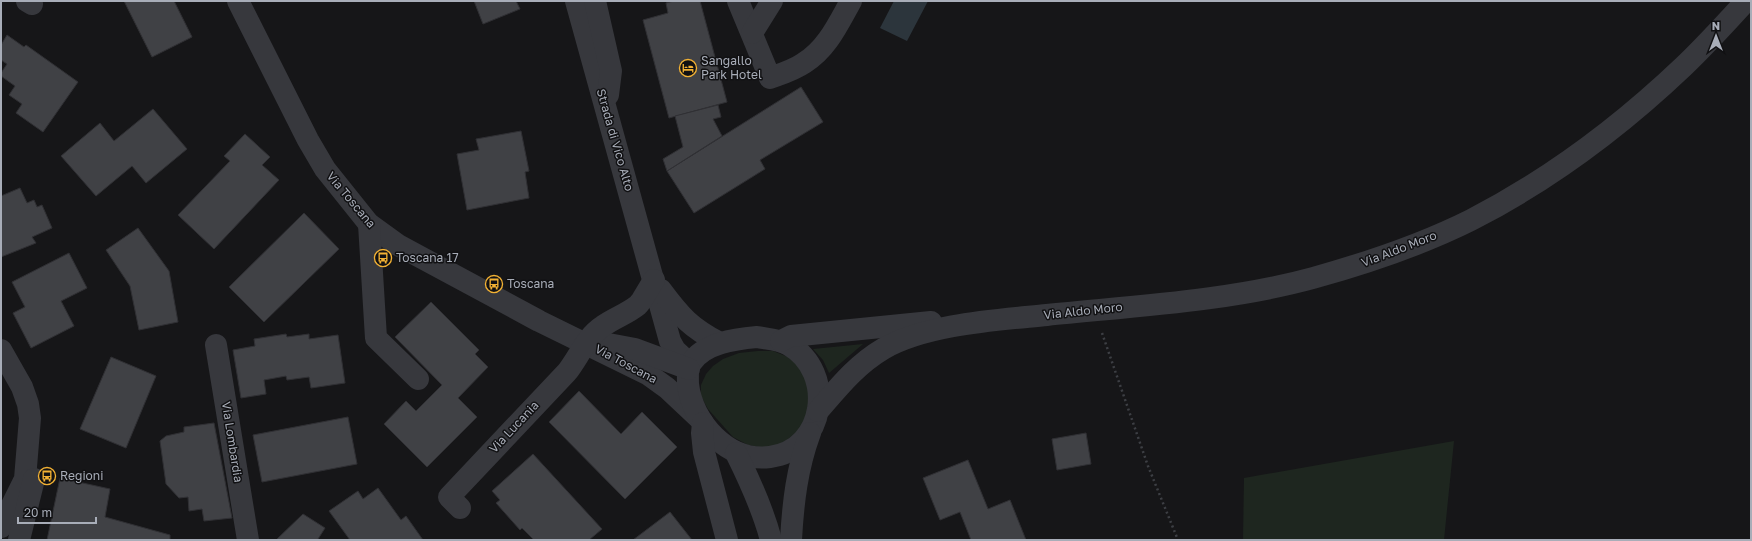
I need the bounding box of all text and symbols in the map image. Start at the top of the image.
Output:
north arrow [1696,16,1736,56]
text: N [1712,19,1720,32]
place label: Sangallo Park Hotel [701,53,762,82]
hotel icon: Sangallo Park Hotel [678,58,698,78]
street label: Strada di Vico Alto [594,87,637,193]
street label: Via Toscana [324,169,379,231]
street label: Via Aldo Moro [1359,227,1439,270]
bus stop icon: Toscana 17 [373,248,393,268]
place label: Toscana 17 [396,250,459,265]
bus stop icon: Toscana [484,274,504,294]
place label: Toscana [507,276,554,291]
street label: Via Aldo Moro [1043,299,1123,322]
street label: Via Toscana [593,341,660,386]
street label: Via Lucania [486,398,541,456]
street label: Via Lombardia [219,400,246,483]
bus stop icon: Regioni [37,466,57,486]
place label: Regioni [60,468,103,483]
scale bar [18,499,96,525]
text: 20 m [24,505,52,520]

